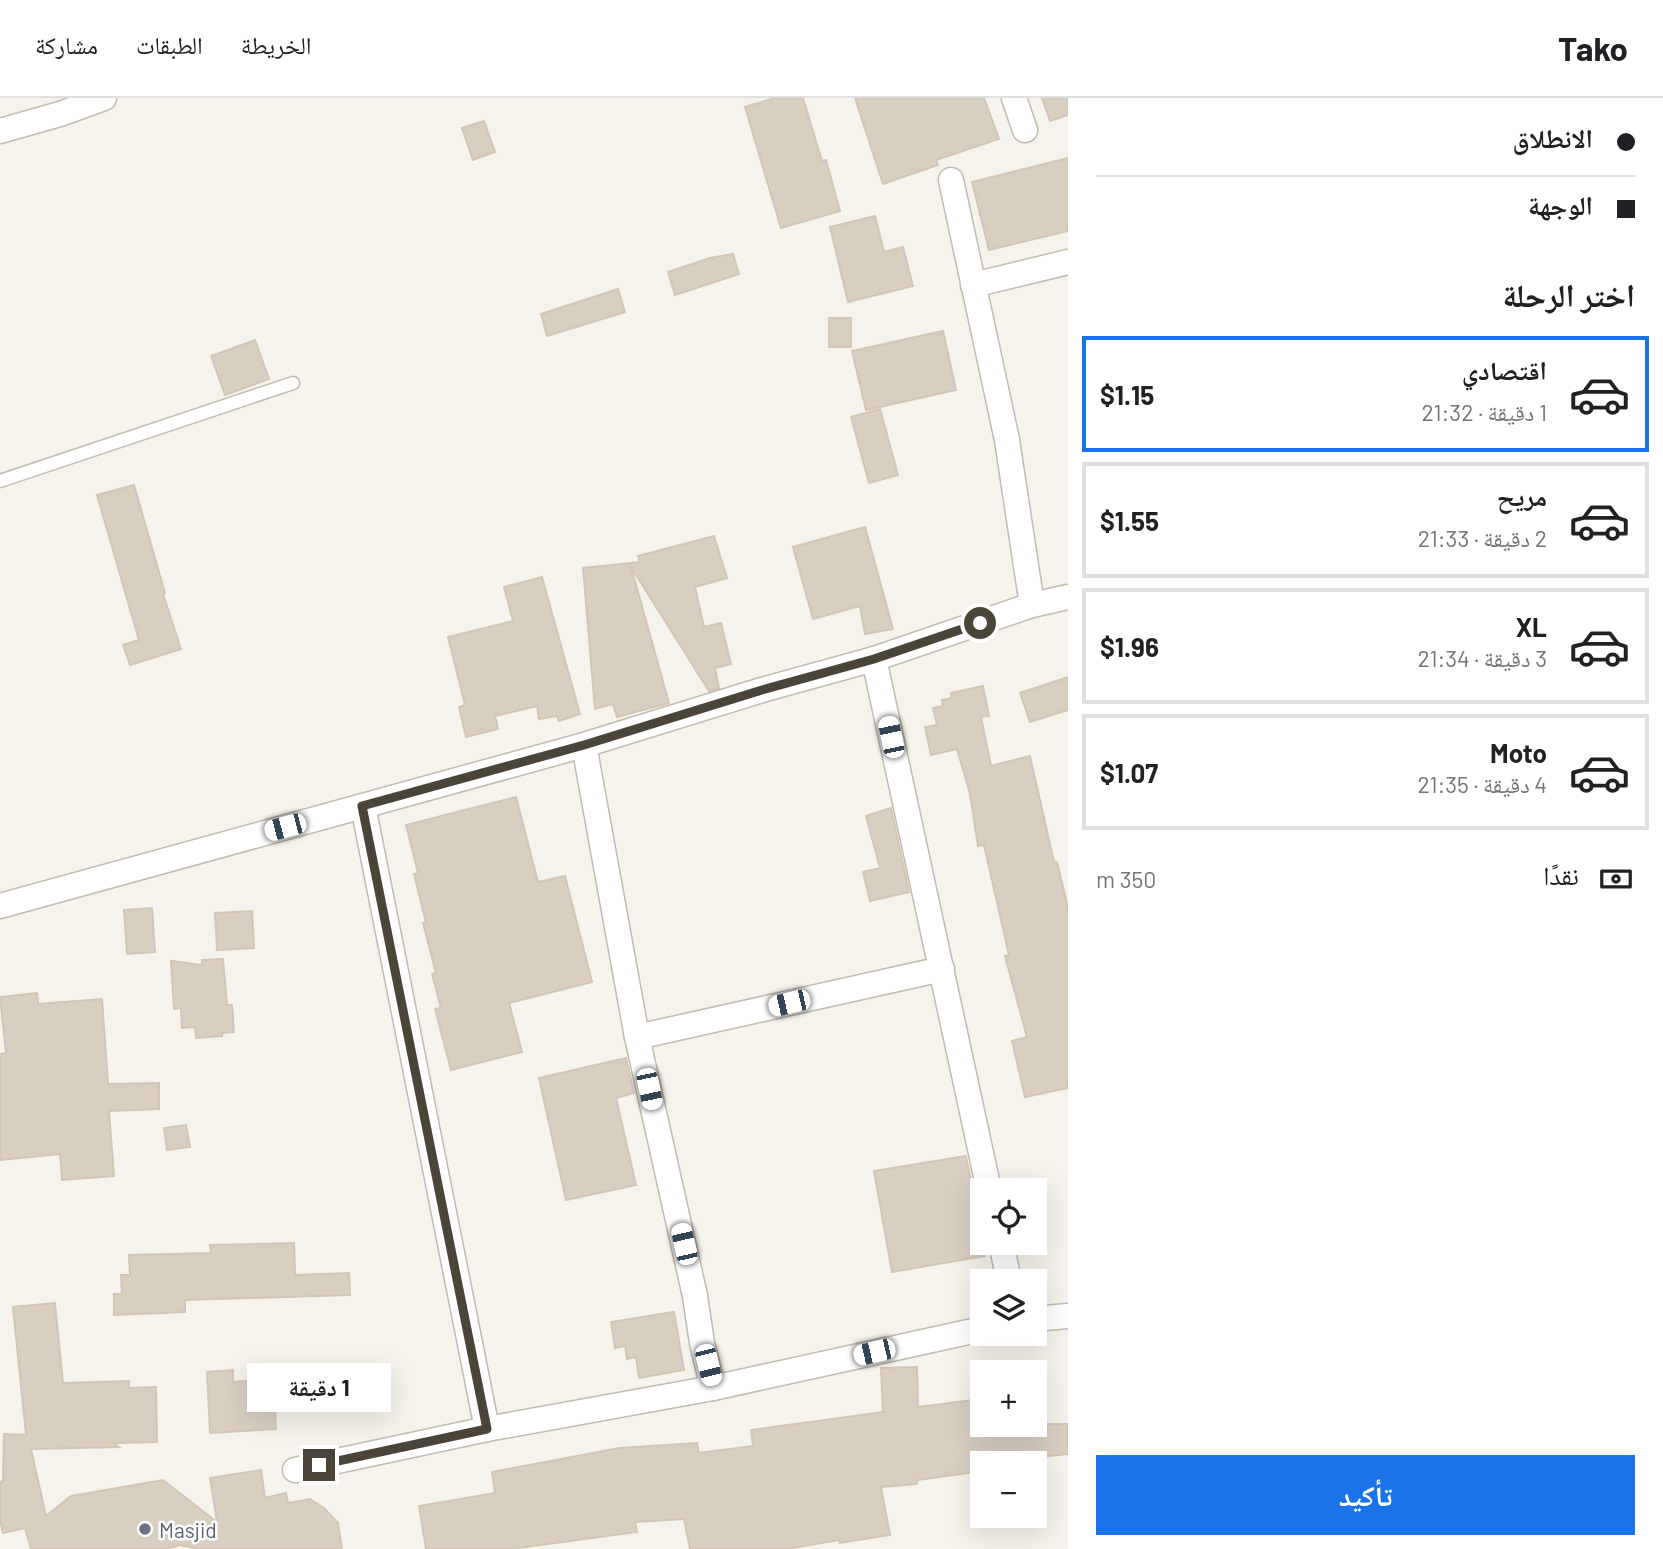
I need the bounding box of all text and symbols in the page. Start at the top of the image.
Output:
text: Tako [1558,28,1628,68]
text: مشاركة [35,30,98,59]
text: الطبقات [136,30,203,59]
text: الخريطة [241,30,311,59]
text: الانطلاق [1513,122,1593,153]
text: الوجهة [1528,189,1593,220]
text: اختر الرحلة [1502,275,1635,313]
text: اقتصادي [1462,354,1547,385]
icon: car [1568,363,1631,426]
text: $1.15 [1100,379,1154,410]
text: 1 دقيقة · 21:32 [1422,398,1547,426]
text: مريح [1497,480,1547,511]
icon: car [1568,489,1631,552]
text: $1.55 [1100,505,1159,536]
text: 2 دقيقة · 21:33 [1418,524,1547,552]
route start [964,607,996,639]
text: XL [1516,611,1547,642]
icon: car [1568,615,1631,678]
text: $1.96 [1100,631,1159,662]
text: 3 دقيقة · 21:34 [1417,644,1547,672]
car [877,714,906,760]
text: Moto [1490,737,1547,768]
icon: car [1568,741,1631,804]
text: $1.07 [1100,757,1158,788]
text: 4 دقيقة · 21:35 [1417,770,1547,798]
car [262,811,309,843]
text: نقدًا [1543,859,1579,890]
icon: cash [1597,860,1635,898]
text: 350 m [1096,865,1156,893]
car [767,988,812,1018]
car [635,1066,664,1112]
map controls [970,1178,1047,1528]
button: locate [970,1178,1047,1255]
car [670,1221,699,1267]
button: layers [970,1269,1047,1346]
car [852,1337,897,1367]
car [693,1342,724,1388]
button: + [970,1360,1047,1437]
callout: 1 دقيقة [247,1364,391,1412]
text: 1 دقيقة [288,1373,350,1401]
route end [303,1449,335,1481]
button: − [970,1451,1047,1528]
button: تأكيد [1096,1455,1635,1535]
place label: Masjid [159,1517,217,1542]
marker: Masjid [137,1521,153,1537]

